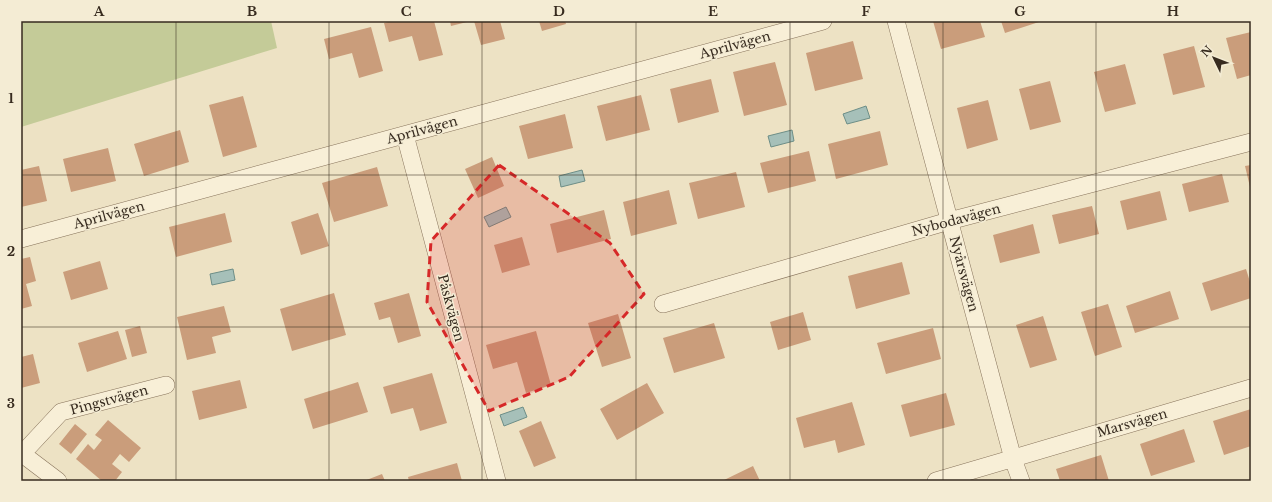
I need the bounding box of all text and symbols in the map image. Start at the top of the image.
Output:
text: A [93,3,105,20]
text: B [247,3,257,20]
text: C [401,3,412,20]
text: D [553,3,565,20]
text: E [708,3,718,20]
text: F [862,3,871,20]
text: G [1014,3,1026,20]
text: H [1167,3,1179,20]
street label: Aprilvägen [697,27,772,63]
north arrow [1194,38,1234,78]
text: N [1198,42,1216,60]
text: 1 [8,90,14,107]
street label: Aprilvägen [384,112,459,148]
street label: Aprilvägen [71,197,146,233]
street label: Nybodavägen [910,200,1002,240]
street label: Nyårsvägen [946,234,982,314]
text: 2 [7,243,15,260]
street label: Påskvägen [434,272,468,344]
street label: Pingstvägen [68,381,150,419]
text: 3 [7,395,15,412]
street label: Marsvägen [1095,405,1169,441]

